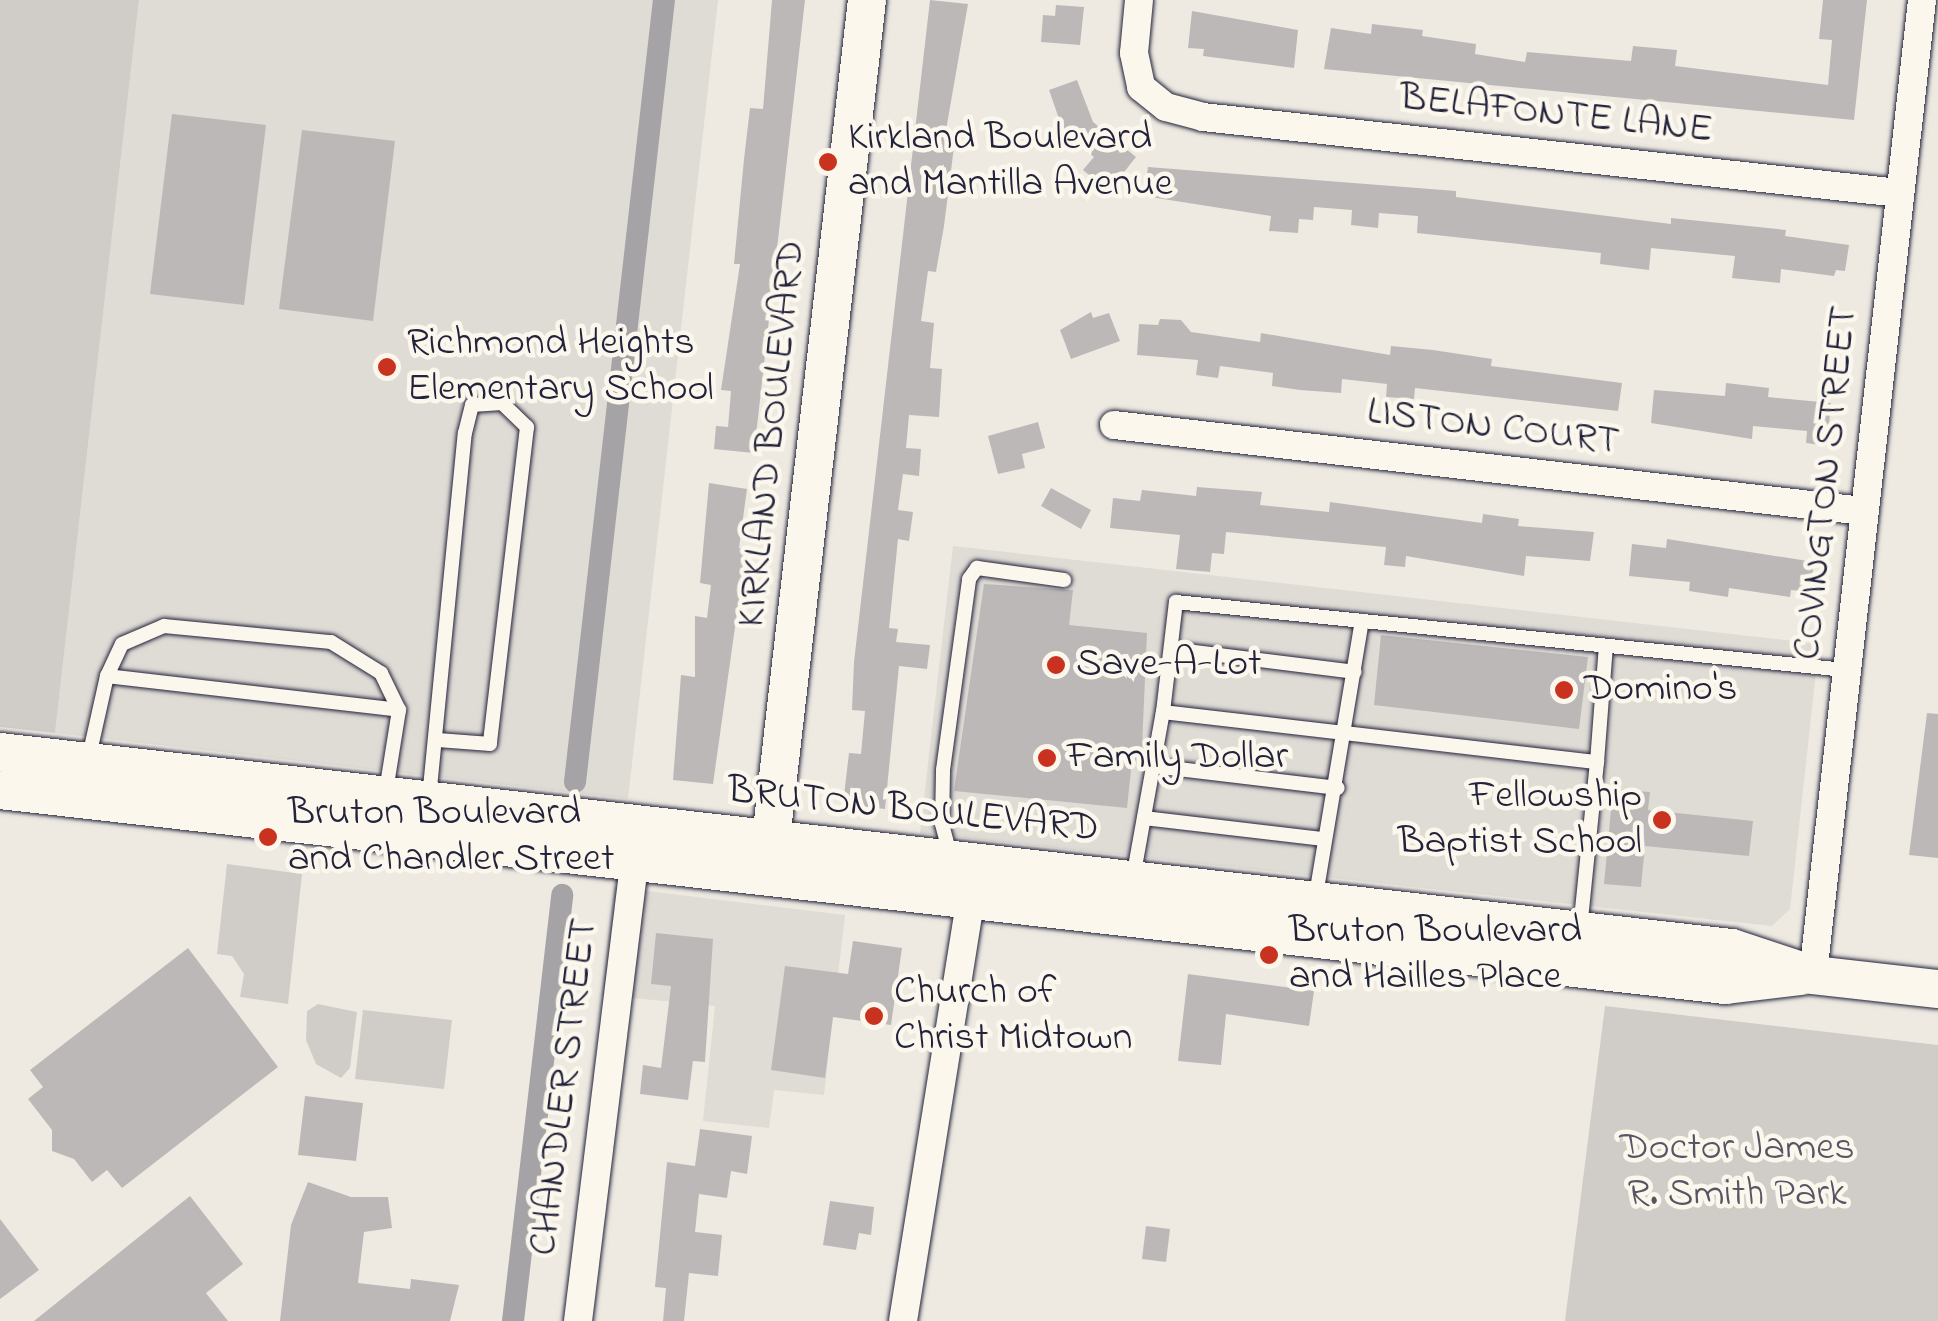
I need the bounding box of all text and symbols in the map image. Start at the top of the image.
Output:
street label: BELAFONTE LANE [1397,75,1715,155]
place label: Kirkland Boulevard and Mantilla Avenue [848,115,1173,209]
marker: Kirkland Boulevard and Mantilla Avenue [817,151,839,173]
street label: KIRKLAND BOULEVARD [729,238,817,630]
street label: COVINGTON STREET [1785,304,1869,662]
place label: Richmond Heights Elementary School [407,320,714,414]
marker: Richmond Heights Elementary School [376,356,398,378]
street label: LISTON COURT [1364,389,1622,467]
place label: Save-A-Lot [1076,641,1262,689]
marker: Save-A-Lot [1045,654,1067,676]
place label: Domino's [1584,666,1737,714]
marker: Domino's [1553,679,1575,701]
place label: Family Dollar [1067,734,1288,782]
marker: Family Dollar [1036,747,1058,769]
street label: BRUTON BOULEVARD [725,768,1101,854]
place label: Fellowship Baptist School [1398,773,1642,867]
place label: Bruton Boulevard and Chandler Street [288,790,614,884]
marker: Fellowship Baptist School [1651,809,1673,831]
marker: Bruton Boulevard and Chandler Street [257,826,279,848]
place label: Bruton Boulevard and Hailles Place [1289,908,1582,1002]
street label: CHANDLER STREET [520,916,610,1258]
marker: Bruton Boulevard and Hailles Place [1258,944,1280,966]
place label: Church of Christ Midtown [894,969,1133,1063]
marker: Church of Christ Midtown [863,1005,885,1027]
park label: Doctor James R. Smith Park [1620,1125,1854,1219]

